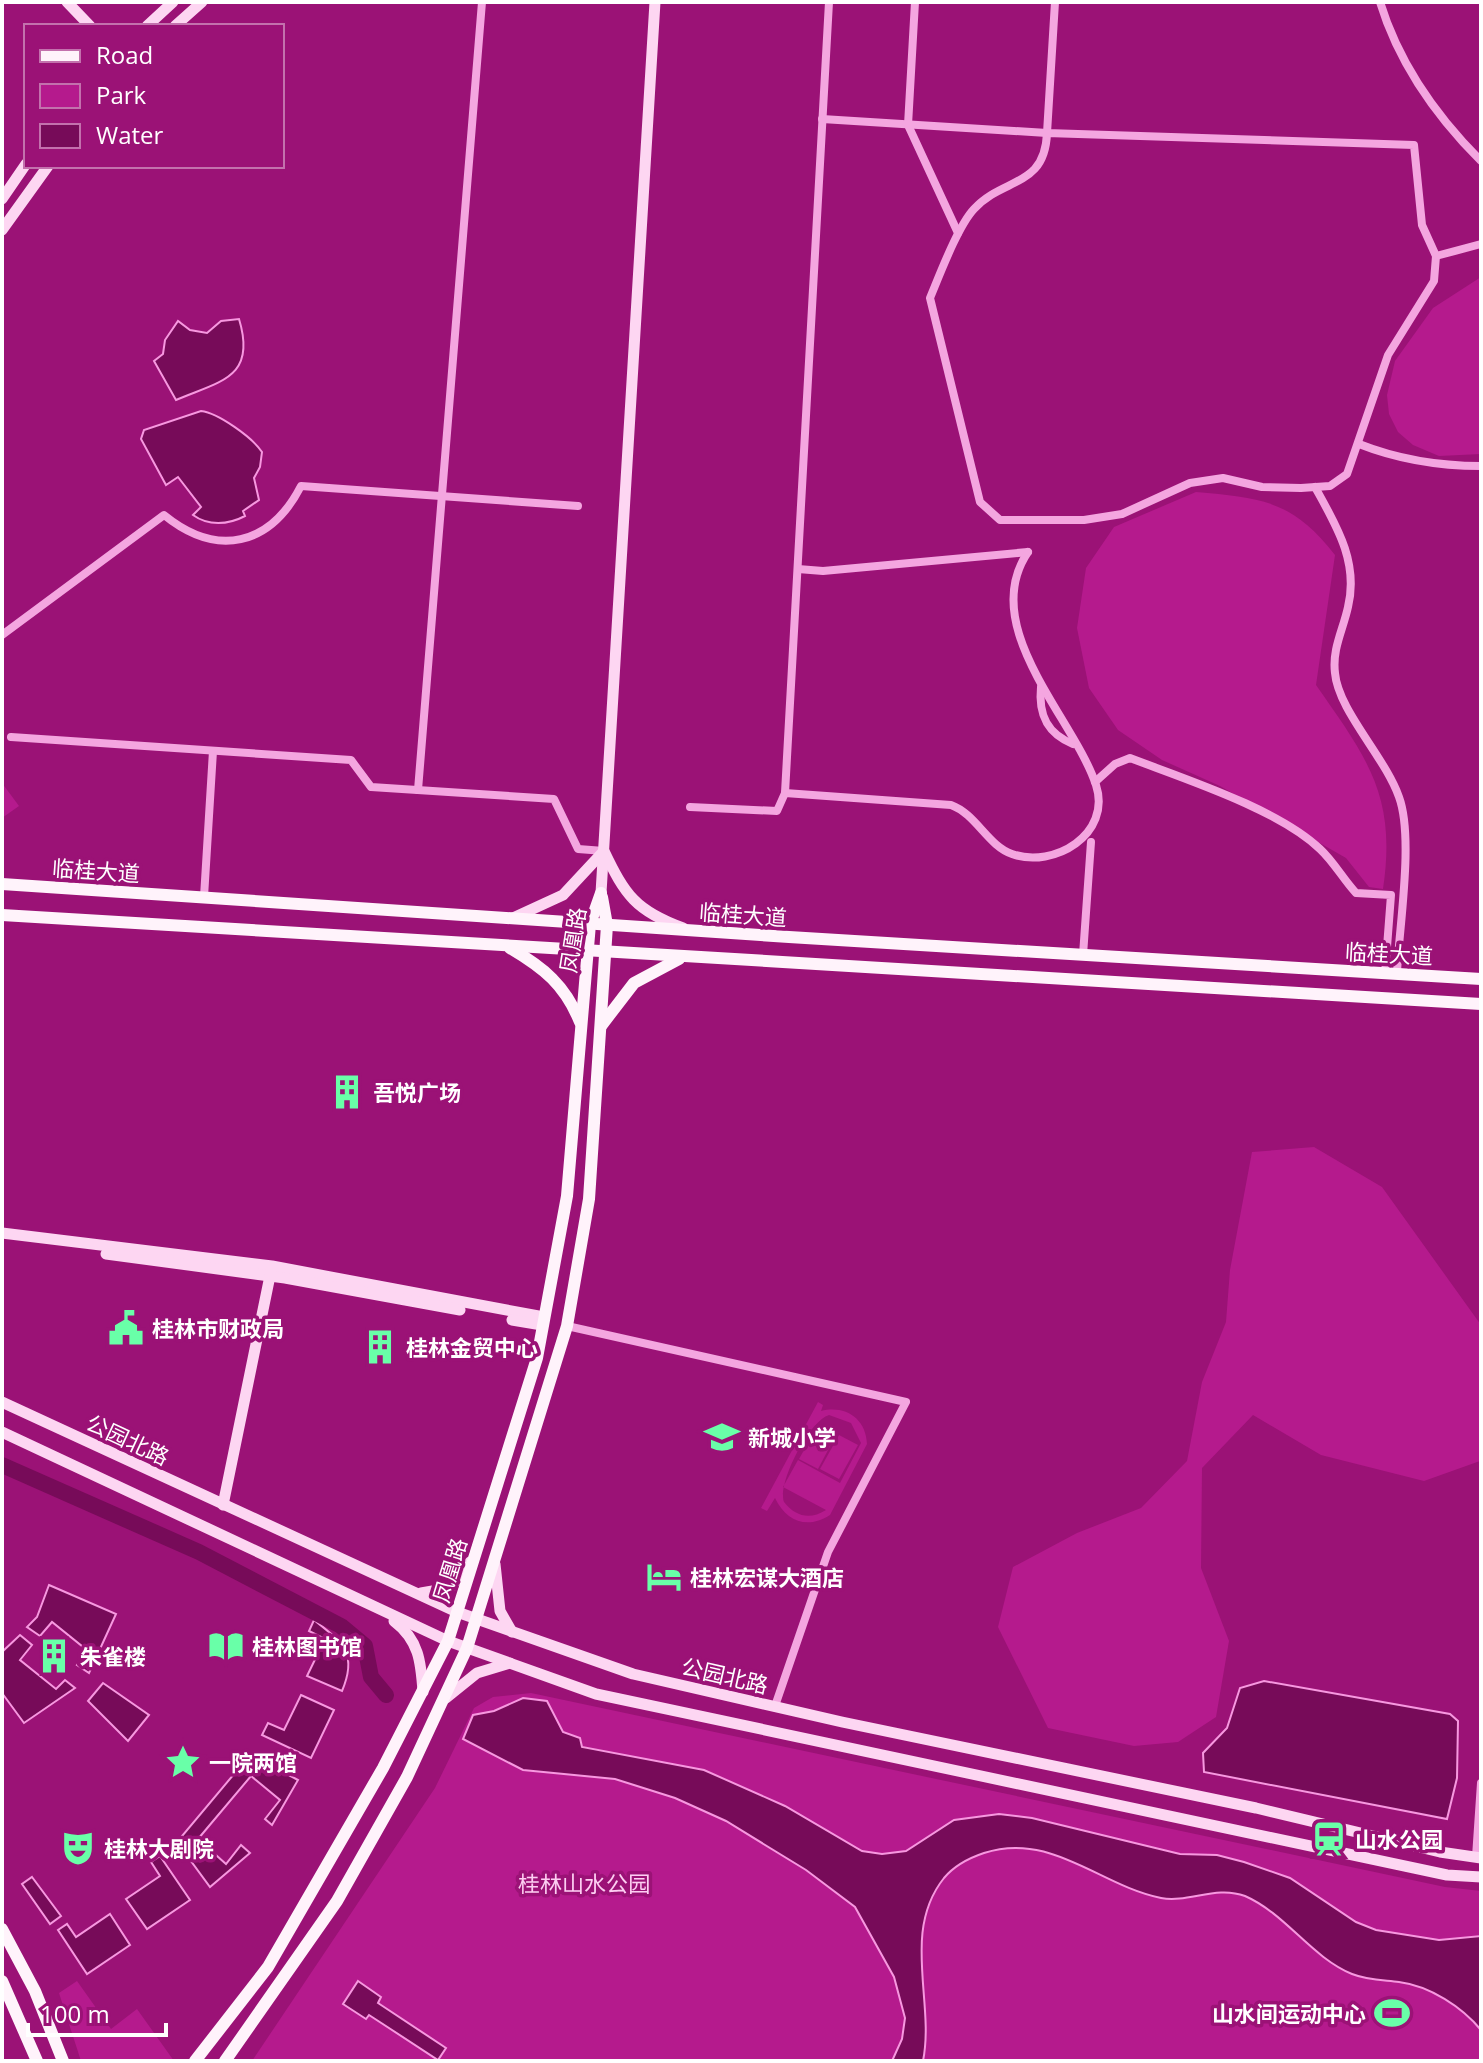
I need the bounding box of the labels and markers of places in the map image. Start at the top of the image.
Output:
building icon: 吾悦广场 [328,1073,366,1111]
place label: 吾悦广场 [373,1077,461,1107]
public building icon: 桂林市财政局 [107,1309,145,1347]
place label: 桂林市财政局 [152,1313,284,1343]
building icon: 桂林金贸中心 [361,1328,399,1366]
place label: 桂林金贸中心 [406,1332,538,1362]
school or university icon: 新城小学 [703,1418,741,1456]
place label: 新城小学 [748,1422,836,1452]
hotel icon: 桂林宏谋大酒店 [645,1558,683,1596]
place label: 桂林宏谋大酒店 [690,1562,844,1592]
library icon: 桂林图书馆 [207,1627,245,1665]
place label: 桂林图书馆 [252,1631,362,1661]
building icon: 朱雀楼 [35,1637,73,1675]
place label: 朱雀楼 [80,1641,146,1671]
place icon: 一院两馆 [164,1743,202,1781]
place label: 一院两馆 [209,1747,297,1777]
station icon: 山水公园 [1310,1820,1348,1858]
place label: 山水公园 [1355,1824,1443,1854]
theatre icon: 桂林大剧院 [59,1829,97,1867]
place label: 桂林大剧院 [104,1833,214,1863]
sports icon: 山水间运动中心 [1373,1994,1411,2032]
place label: 山水间运动中心 [1212,1998,1366,2028]

